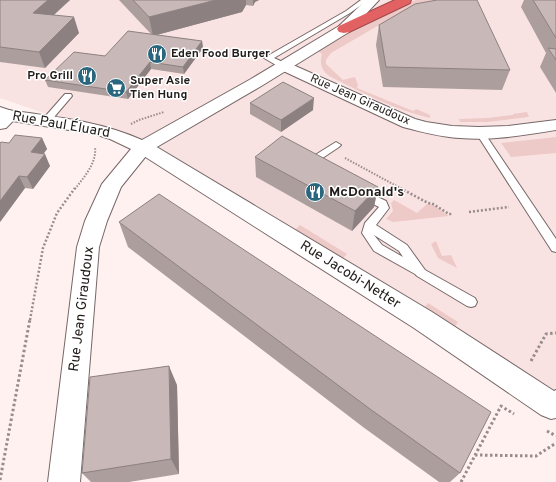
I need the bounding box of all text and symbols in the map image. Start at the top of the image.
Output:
restaurant icon: Eden Food Burger [146,43,168,65]
place label: Eden Food Burger [171,46,270,62]
restaurant icon: Pro Grill [76,65,98,87]
place label: Pro Grill [27,68,73,84]
street label: Rue Jean Giraudoux [307,71,413,129]
place label: Super Asie Tien Hung [130,73,191,103]
supermarket icon: Super Asie Tien Hung [105,77,127,99]
street label: Rue Paul Éluard [11,107,111,142]
restaurant icon: McDonald's [304,181,326,203]
place label: McDonald's [329,184,404,201]
street label: Rue Jacobi-Netter [297,237,404,313]
street label: Rue Jean Giraudoux [66,245,98,373]

